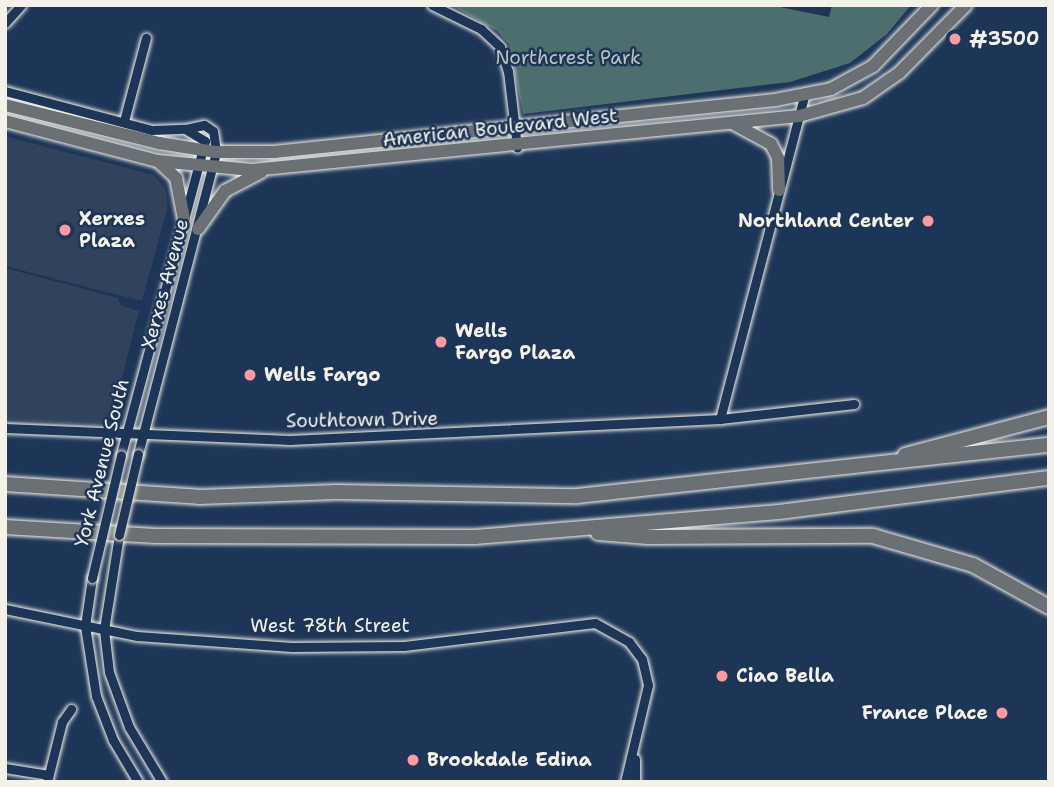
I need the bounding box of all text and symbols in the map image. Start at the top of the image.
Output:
place label: #3500 [969,28,1039,50]
marker: #3500 [947,31,963,47]
park label: Northcrest Park [495,47,641,69]
street label: American Boulevard West [381,104,619,152]
place label: Xerxes Plaza [79,208,145,252]
place label: Northland Center [738,210,914,232]
marker: Northland Center [920,213,936,229]
street label: Xerxes Avenue [137,216,193,352]
marker: Xerxes Plaza [57,222,73,238]
place label: Wells Fargo Plaza [455,320,575,364]
marker: Wells Fargo Plaza [433,334,449,350]
place label: Wells Fargo [264,364,381,386]
marker: Wells Fargo [242,367,258,383]
street label: York Avenue South [70,376,134,550]
street label: Southtown Drive [286,407,438,433]
street label: West 78th Street [250,615,410,637]
place label: Ciao Bella [736,665,834,687]
marker: Ciao Bella [714,668,730,684]
place label: France Place [862,702,988,724]
marker: France Place [994,705,1010,721]
place label: Brookdale Edina [427,749,592,771]
marker: Brookdale Edina [405,752,421,768]

